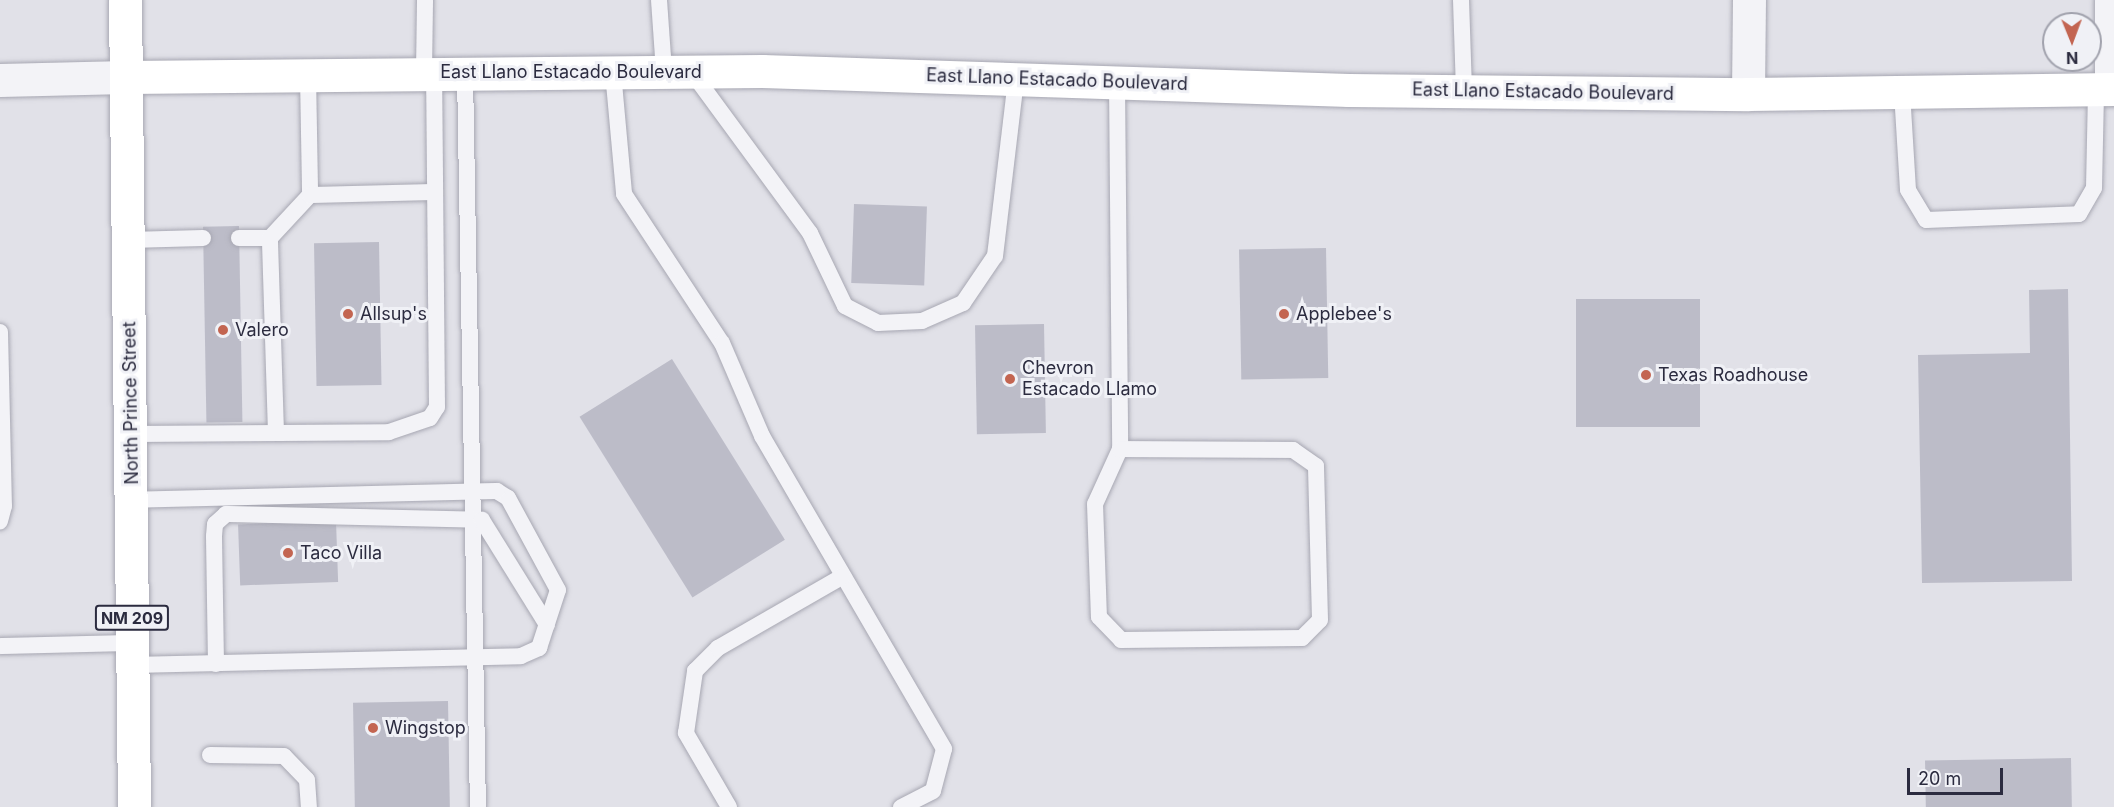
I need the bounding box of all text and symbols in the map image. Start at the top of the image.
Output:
north arrow [2042,12,2102,72]
text: N [2066,48,2079,68]
street label: East Llano Estacado Boulevard [440,61,702,83]
street label: East Llano Estacado Boulevard [926,65,1188,95]
street label: East Llano Estacado Boulevard [1412,79,1674,105]
place label: Allsup's [360,303,427,325]
place label: Applebee's [1296,303,1392,325]
marker: Allsup's [341,307,355,321]
marker: Applebee's [1277,307,1291,321]
place label: Valero [235,319,289,341]
street label: North Prince Street [119,321,143,485]
marker: Valero [216,323,230,337]
place label: Chevron Estacado Llamo [1022,358,1157,400]
place label: Texas Roadhouse [1658,364,1808,386]
marker: Texas Roadhouse [1639,368,1653,382]
marker: Chevron Estacado Llamo [1003,372,1017,386]
place label: Taco Villa [300,542,382,564]
marker: Taco Villa [281,546,295,560]
road number: NM 209 [94,605,170,631]
place label: Wingstop [385,717,466,739]
marker: Wingstop [366,721,380,735]
scale bar [1910,756,2006,794]
text: 20 m [1918,768,1961,789]

